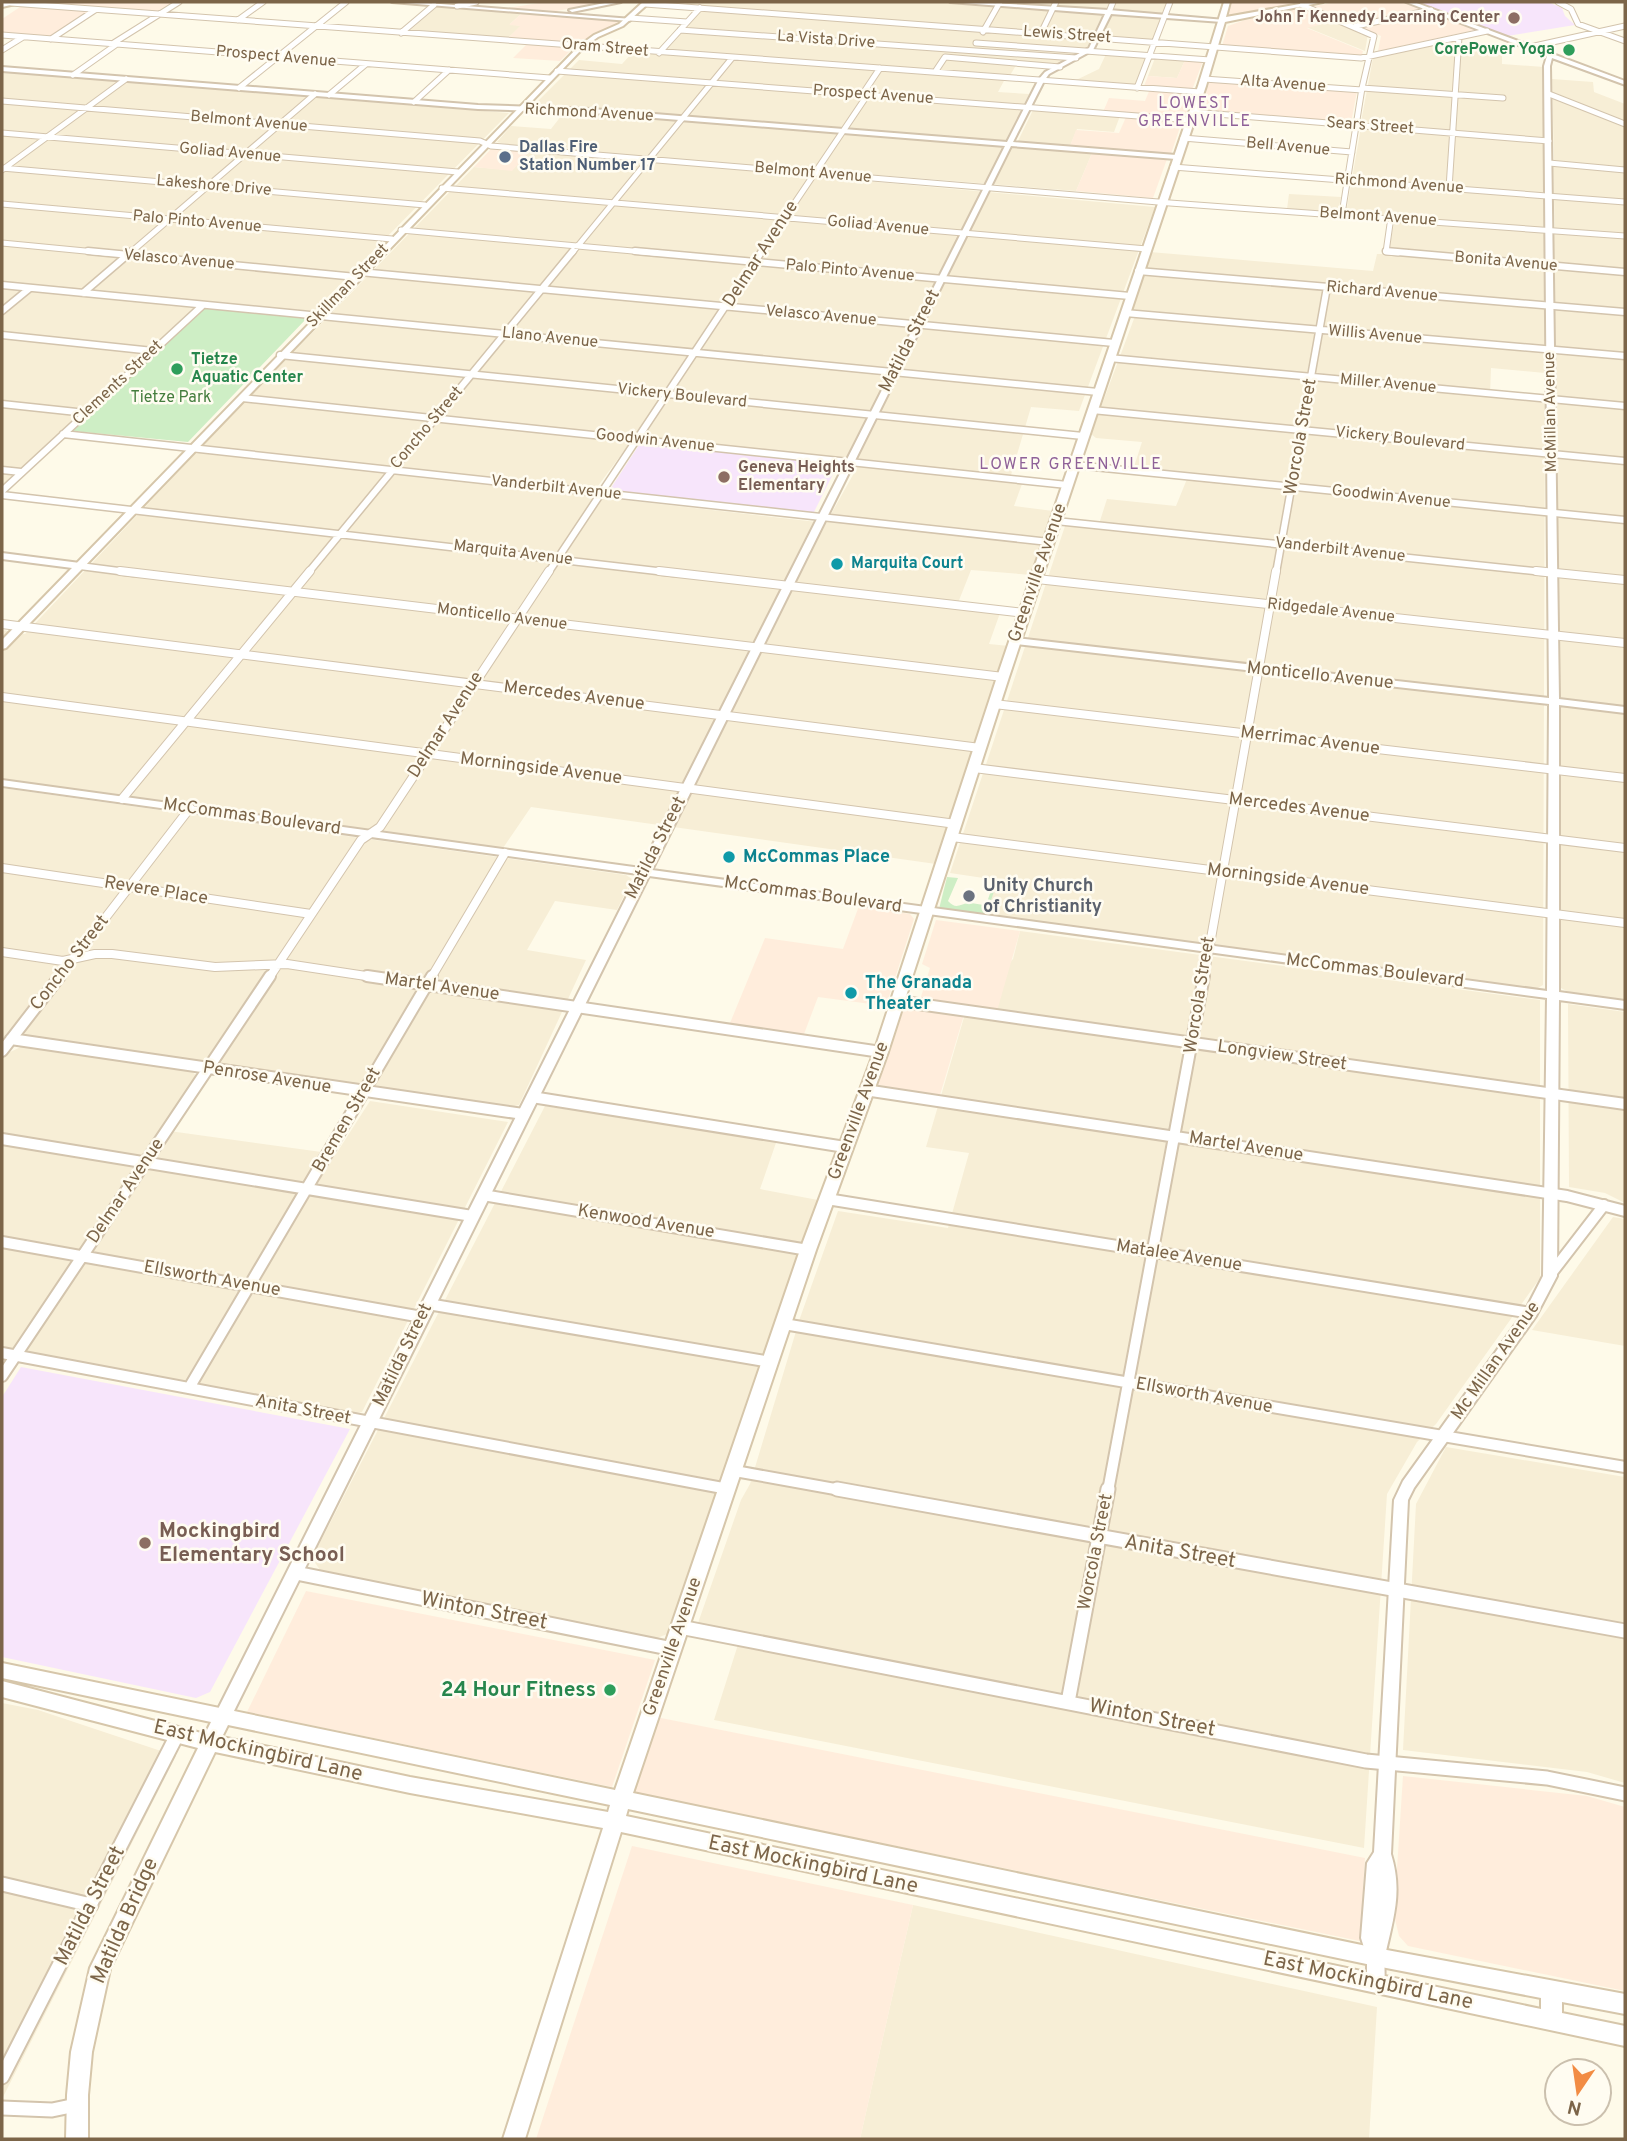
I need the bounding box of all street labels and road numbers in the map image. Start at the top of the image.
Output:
street label: Lewis Street [1022,22,1112,48]
street label: La Vista Drive [776,27,876,53]
street label: Oram Street [560,34,650,62]
street label: Prospect Avenue [215,42,337,72]
street label: Alta Avenue [1239,71,1327,97]
street label: Prospect Avenue [812,81,934,109]
street label: Richmond Avenue [524,100,654,126]
street label: Belmont Avenue [190,107,308,137]
street label: Sears Street [1325,113,1415,139]
street label: Bell Avenue [1245,133,1331,161]
street label: Goliad Avenue [178,139,282,167]
street label: Belmont Avenue [754,158,872,188]
street label: Richmond Avenue [1334,170,1464,198]
street label: Lakeshore Drive [156,171,272,201]
street label: Delmar Avenue [718,196,804,312]
street label: Belmont Avenue [1319,203,1437,231]
street label: Palo Pinto Avenue [132,206,262,238]
street label: Goliad Avenue [826,212,930,240]
street label: Skillman Street [303,240,393,332]
street label: Velasco Avenue [123,245,235,275]
street label: Bonita Avenue [1454,248,1558,276]
street label: Palo Pinto Avenue [785,255,915,287]
street label: Richard Avenue [1325,277,1439,307]
street label: Matilda Street [874,286,946,396]
street label: Velasco Avenue [765,301,877,331]
street label: Willis Avenue [1327,321,1423,349]
street label: Llano Avenue [501,323,599,353]
street label: Clements Street [69,336,167,430]
street label: McMillan Avenue [1540,352,1562,472]
street label: Miller Avenue [1339,370,1437,398]
street label: Worcola Street [1279,377,1323,497]
street label: Vickery Boulevard [616,379,748,413]
street label: Concho Street [386,382,468,474]
street label: Vickery Boulevard [1334,422,1466,456]
street label: Goodwin Avenue [595,425,715,457]
street label: Vanderbilt Avenue [490,471,622,505]
street label: Goodwin Avenue [1331,481,1451,513]
street label: Greenville Avenue [1003,500,1073,646]
street label: Vanderbilt Avenue [1274,533,1406,567]
street label: Marquita Avenue [452,536,574,570]
street label: Ridgedale Avenue [1266,594,1396,628]
street label: Monticello Avenue [436,599,568,635]
street label: Monticello Avenue [1246,657,1394,695]
street label: Delmar Avenue [403,667,489,783]
street label: Mercedes Avenue [502,676,646,716]
street label: Merrimac Avenue [1239,721,1381,761]
street label: Morningside Avenue [459,748,623,790]
street label: Mercedes Avenue [1227,788,1371,828]
street label: McCommas Boulevard [162,793,342,841]
street label: Matilda Street [620,793,692,903]
street label: Morningside Avenue [1206,859,1370,901]
street label: Revere Place [102,871,210,911]
street label: McCommas Boulevard [723,871,903,919]
street label: Concho Street [25,910,115,1016]
street label: Worcola Street [1179,935,1221,1055]
street label: McCommas Boulevard [1285,949,1465,993]
street label: Martel Avenue [383,968,501,1006]
street label: Longview Street [1216,1036,1348,1076]
street label: Greenville Avenue [823,1039,895,1183]
street label: Penrose Avenue [201,1056,333,1100]
street label: Bremen Street [308,1063,386,1177]
street label: Martel Avenue [1187,1127,1305,1167]
street label: Delmar Avenue [82,1134,170,1248]
street label: Kenwood Avenue [576,1200,716,1244]
street label: Matalee Avenue [1114,1235,1244,1277]
street label: Ellsworth Avenue [142,1256,282,1302]
street label: Mc Millan Avenue [1447,1297,1545,1425]
street label: Matilda Street [368,1300,438,1410]
street label: Ellsworth Avenue [1134,1373,1274,1419]
street label: Anita Street [253,1389,353,1431]
street label: Worcola Street [1073,1492,1119,1612]
street label: Anita Street [1122,1529,1238,1575]
street label: Greenville Avenue [638,1574,708,1720]
street label: Winton Street [418,1585,550,1637]
street label: Winton Street [1086,1692,1218,1744]
street label: East Mockingbird Lane [151,1714,365,1788]
street label: East Mockingbird Lane [706,1830,920,1900]
street label: Matilda Street [48,1842,132,1970]
street label: Matilda Bridge [85,1854,165,1988]
street label: East Mockingbird Lane [1261,1946,1475,2016]

